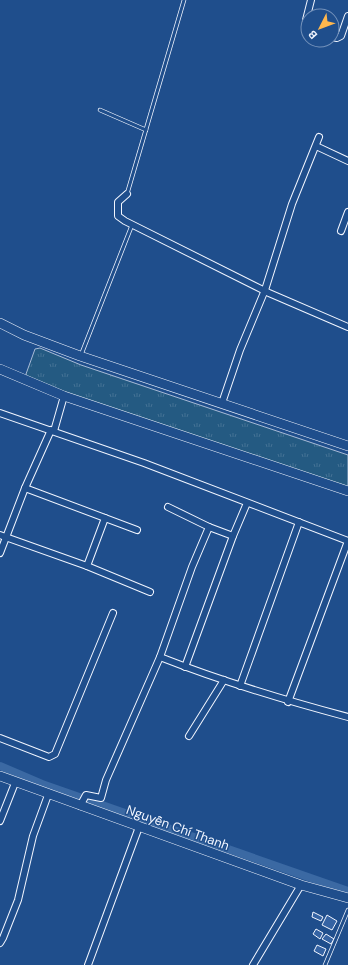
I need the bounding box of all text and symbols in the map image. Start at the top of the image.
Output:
north arrow [300,8,340,48]
text: B [305,27,320,42]
street label: Nguyễn Chí Thanh [124,801,232,854]

